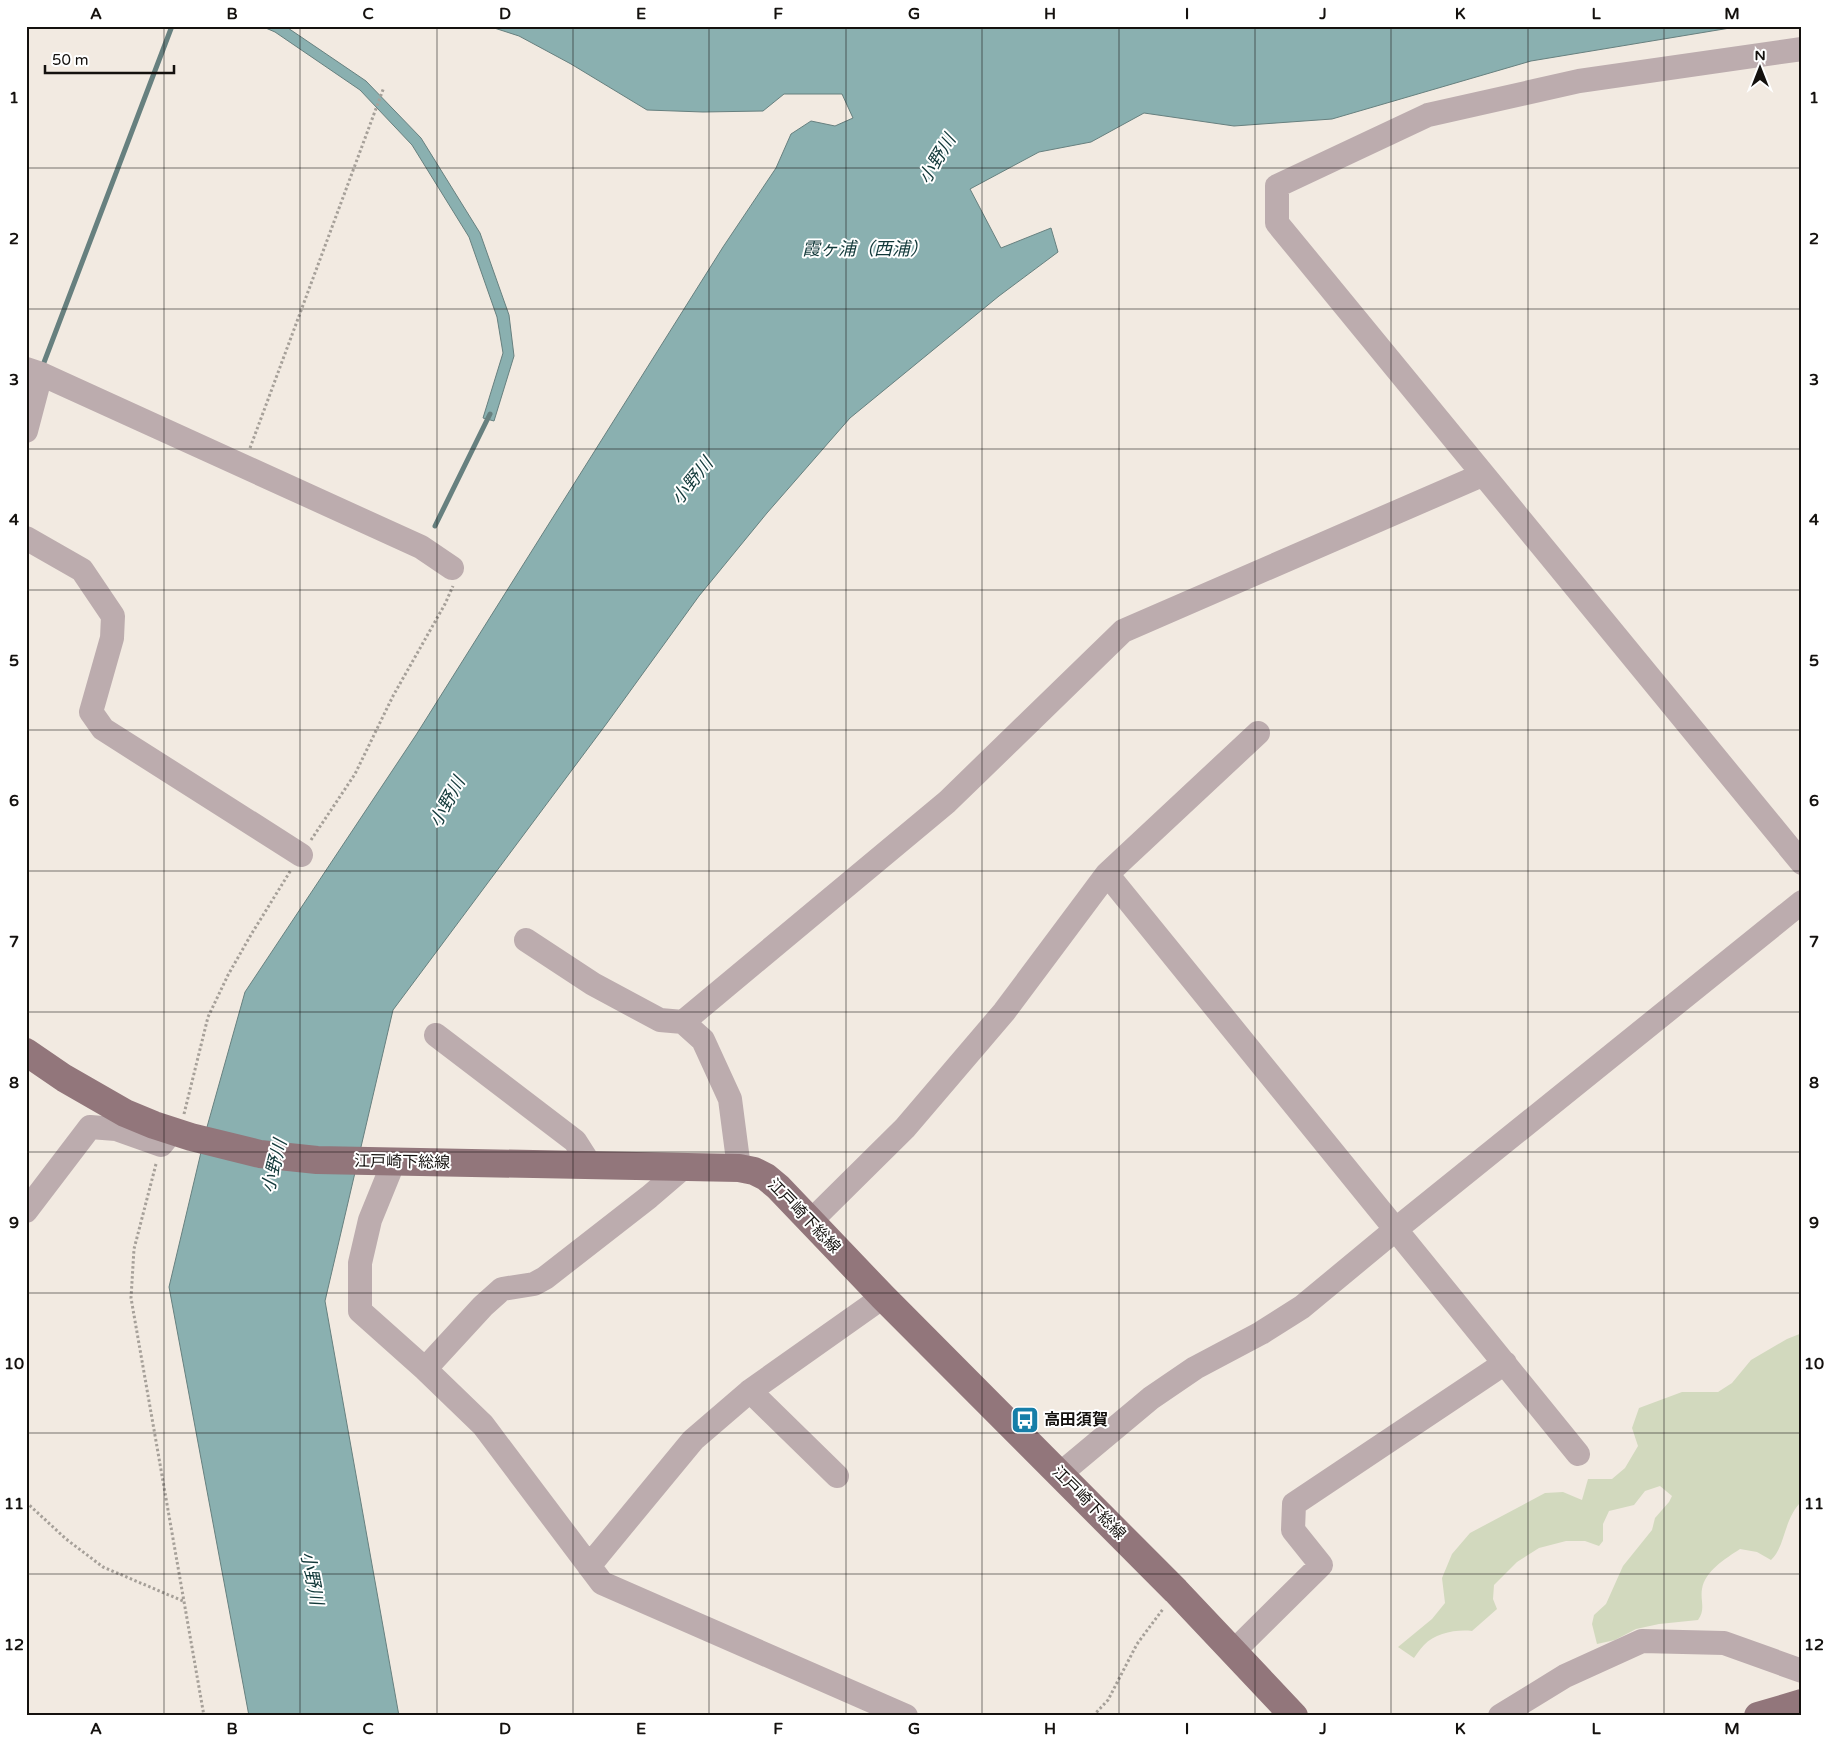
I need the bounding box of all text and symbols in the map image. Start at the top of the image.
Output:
text: A [90,4,102,24]
text: B [226,4,238,24]
text: C [362,4,374,24]
text: D [499,4,511,24]
text: E [636,4,646,24]
text: F [773,4,783,24]
text: G [908,4,920,24]
text: H [1044,4,1056,24]
text: I [1185,4,1189,24]
text: J [1318,4,1327,24]
text: K [1455,4,1466,24]
text: L [1591,4,1601,24]
text: M [1724,4,1740,24]
scale bar [45,42,174,74]
north arrow [1736,42,1786,92]
text: N [1754,47,1766,64]
text: 50 m [52,51,89,69]
text: 1 [9,88,19,108]
text: 1 [1809,88,1819,108]
water label: 小野川 [914,128,961,188]
text: 2 [9,229,19,249]
text: 2 [1809,229,1819,249]
water label: 霞ヶ浦（西浦） [802,238,928,260]
text: 3 [9,370,19,390]
text: 3 [1809,370,1819,390]
water label: 小野川 [666,452,719,509]
text: 4 [9,510,19,530]
text: 4 [1809,510,1819,530]
text: 5 [9,651,19,671]
text: 5 [1809,651,1819,671]
water label: 小野川 [424,771,471,831]
text: 6 [9,791,19,811]
text: 6 [1809,791,1819,811]
text: 7 [9,932,19,952]
text: 7 [1809,932,1819,952]
text: 8 [9,1073,19,1093]
text: 8 [1809,1073,1819,1093]
water label: 小野川 [257,1135,292,1195]
street label: 江戸崎下総線 [354,1151,450,1173]
street label: 江戸崎下総線 [763,1175,845,1257]
text: 9 [9,1213,19,1233]
text: 9 [1809,1213,1819,1233]
text: 10 [4,1354,24,1374]
text: 10 [1804,1354,1824,1374]
bus stop icon: 高田須賀 [1010,1405,1040,1435]
place label: 高田須賀 [1044,1410,1108,1430]
street label: 江戸崎下総線 [1048,1462,1130,1544]
text: 11 [4,1494,24,1514]
text: 11 [1804,1494,1824,1514]
water label: 小野川 [296,1549,328,1609]
text: 12 [4,1635,24,1655]
text: 12 [1804,1635,1824,1655]
text: A [90,1719,102,1739]
text: B [226,1719,238,1739]
text: C [362,1719,374,1739]
text: D [499,1719,511,1739]
text: E [636,1719,646,1739]
text: F [773,1719,783,1739]
text: G [908,1719,920,1739]
text: H [1044,1719,1056,1739]
text: I [1185,1719,1189,1739]
text: J [1318,1719,1327,1739]
text: K [1455,1719,1466,1739]
text: L [1591,1719,1601,1739]
text: M [1724,1719,1740,1739]

